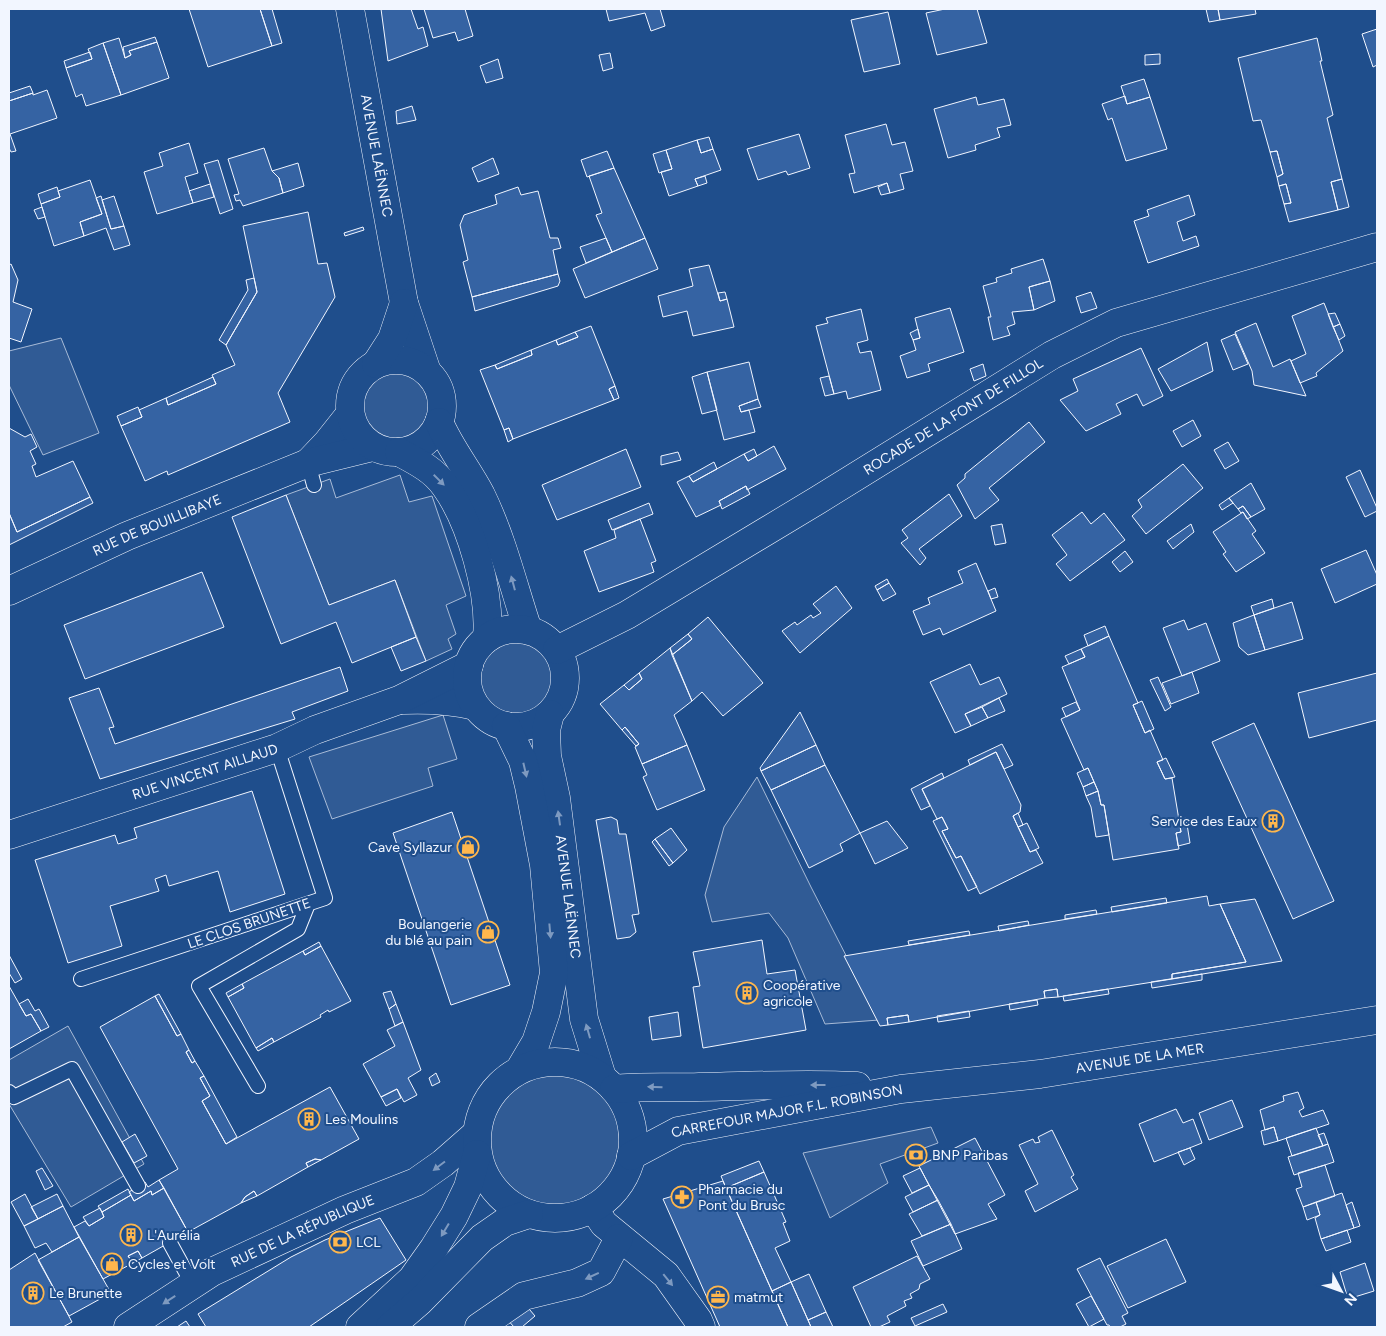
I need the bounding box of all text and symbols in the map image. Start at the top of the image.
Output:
street label: AVENUE LAËNNEC [357,93,396,218]
street label: ROCADE DE LA FONT DE FILLOL [860,354,1047,479]
one-way arrow [433,474,445,486]
street label: RUE DE BOUILLIBAYE [90,491,224,560]
one-way arrow [509,576,517,591]
street label: RUE VINCENT AILLAUD [130,740,280,803]
one-way arrow [521,763,529,778]
building icon: Service des Eaux [1261,809,1285,833]
one-way arrow [554,810,562,826]
place label: Service des Eaux [1151,813,1257,830]
street label: AVENUE LAËNNEC [552,834,584,960]
shop icon: Cave Syllazur [456,835,480,859]
place label: Cave Syllazur [368,839,452,856]
street label: LE CLOS BRUNETTE [185,894,313,953]
place label: Boulangerie du blé au pain [385,916,472,949]
shop icon: Boulangerie du blé au pain [476,920,500,944]
one-way arrow [546,923,554,939]
place label: Coopérative agricole [763,977,841,1010]
building icon: Coopérative agricole [735,981,759,1005]
one-way arrow [583,1023,591,1038]
street label: AVENUE DE LA MER [1074,1040,1206,1077]
street label: CARREFOUR MAJOR F.L. ROBINSON [668,1081,904,1142]
one-way arrow [809,1081,825,1089]
one-way arrow [647,1083,663,1091]
building icon: Les Moulins [297,1107,321,1131]
place label: Les Moulins [325,1111,398,1128]
bank icon: BNP Paribas [904,1143,928,1167]
place label: BNP Paribas [932,1147,1008,1164]
one-way arrow [433,1160,446,1171]
place label: Pharmacie du Pont du Brusc [698,1181,786,1214]
pharmacy icon: Pharmacie du Pont du Brusc [670,1185,694,1209]
street label: RUE DE LA RÉPUBLIQUE [228,1191,377,1271]
building icon: L'Aurélia [119,1223,143,1247]
one-way arrow [441,1224,450,1237]
place label: L'Aurélia [147,1227,200,1244]
bank icon: LCL [328,1230,352,1254]
place label: LCL [356,1234,381,1251]
shop icon: Cycles et Volt [100,1252,124,1276]
place label: Cycles et Volt [128,1256,216,1273]
north arrow [1316,1266,1366,1316]
one-way arrow [585,1273,599,1281]
one-way arrow [663,1273,674,1286]
building icon: Le Brunette [21,1281,45,1305]
place label: Le Brunette [49,1285,122,1302]
office icon: matmut [706,1285,730,1309]
place label: matmut [734,1289,783,1306]
text: N [1340,1290,1360,1309]
one-way arrow [163,1296,176,1305]

